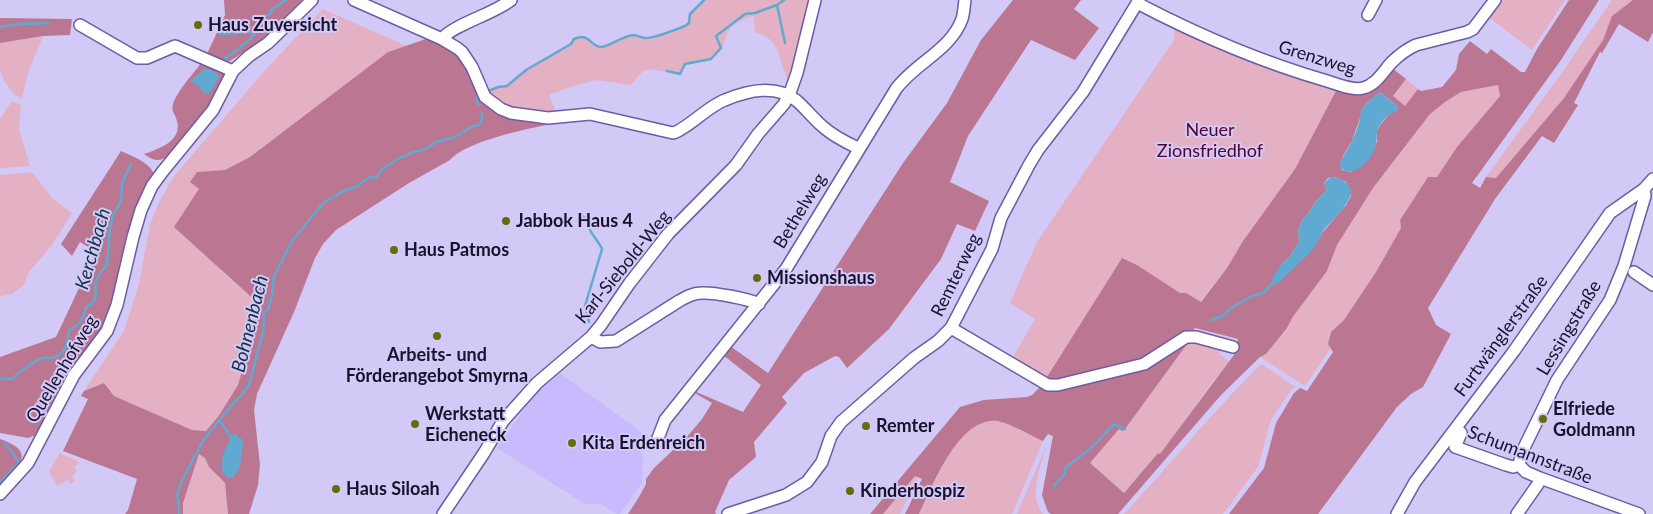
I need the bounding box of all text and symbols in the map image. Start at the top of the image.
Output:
place label: Haus Zuversicht [208,14,337,36]
marker: Haus Zuversicht [192,19,204,31]
street label: Grenzweg [1276,36,1358,80]
park label: Neuer Zionsfriedhof [1157,119,1263,162]
street label: Bethelweg [769,169,831,253]
water label: Kerchbach [71,206,115,292]
street label: Karl-Siebold-Weg [571,206,675,328]
place label: Jabbok Haus 4 [516,210,633,232]
marker: Jabbok Haus 4 [500,215,512,227]
street label: Remterweg [927,230,985,320]
place label: Haus Patmos [404,239,509,261]
marker: Haus Patmos [388,244,400,256]
place label: Missionshaus [767,267,875,289]
street label: Furtwänglerstraße [1450,271,1552,401]
marker: Missionshaus [751,272,763,284]
water label: Bohnenbach [227,273,273,375]
street label: Lessingstraße [1532,277,1606,379]
street label: Quellenhofweg [22,312,102,426]
marker: Arbeits- und Förderangebot Smyrna [431,330,443,342]
place label: Arbeits- und Förderangebot Smyrna [346,344,528,386]
place label: Elfriede Goldmann [1553,398,1636,440]
place label: Werkstatt Eicheneck [425,403,506,446]
marker: Elfriede Goldmann [1537,413,1549,425]
place label: Remter [876,415,934,437]
marker: Werkstatt Eicheneck [409,418,421,430]
marker: Remter [860,420,872,432]
street label: Schumannstraße [1465,421,1595,489]
place label: Kita Erdenreich [582,432,705,454]
marker: Kita Erdenreich [566,437,578,449]
place label: Haus Siloah [346,478,440,500]
place label: Kinderhospiz [860,480,965,502]
marker: Haus Siloah [330,483,342,495]
marker: Kinderhospiz [844,485,856,497]

